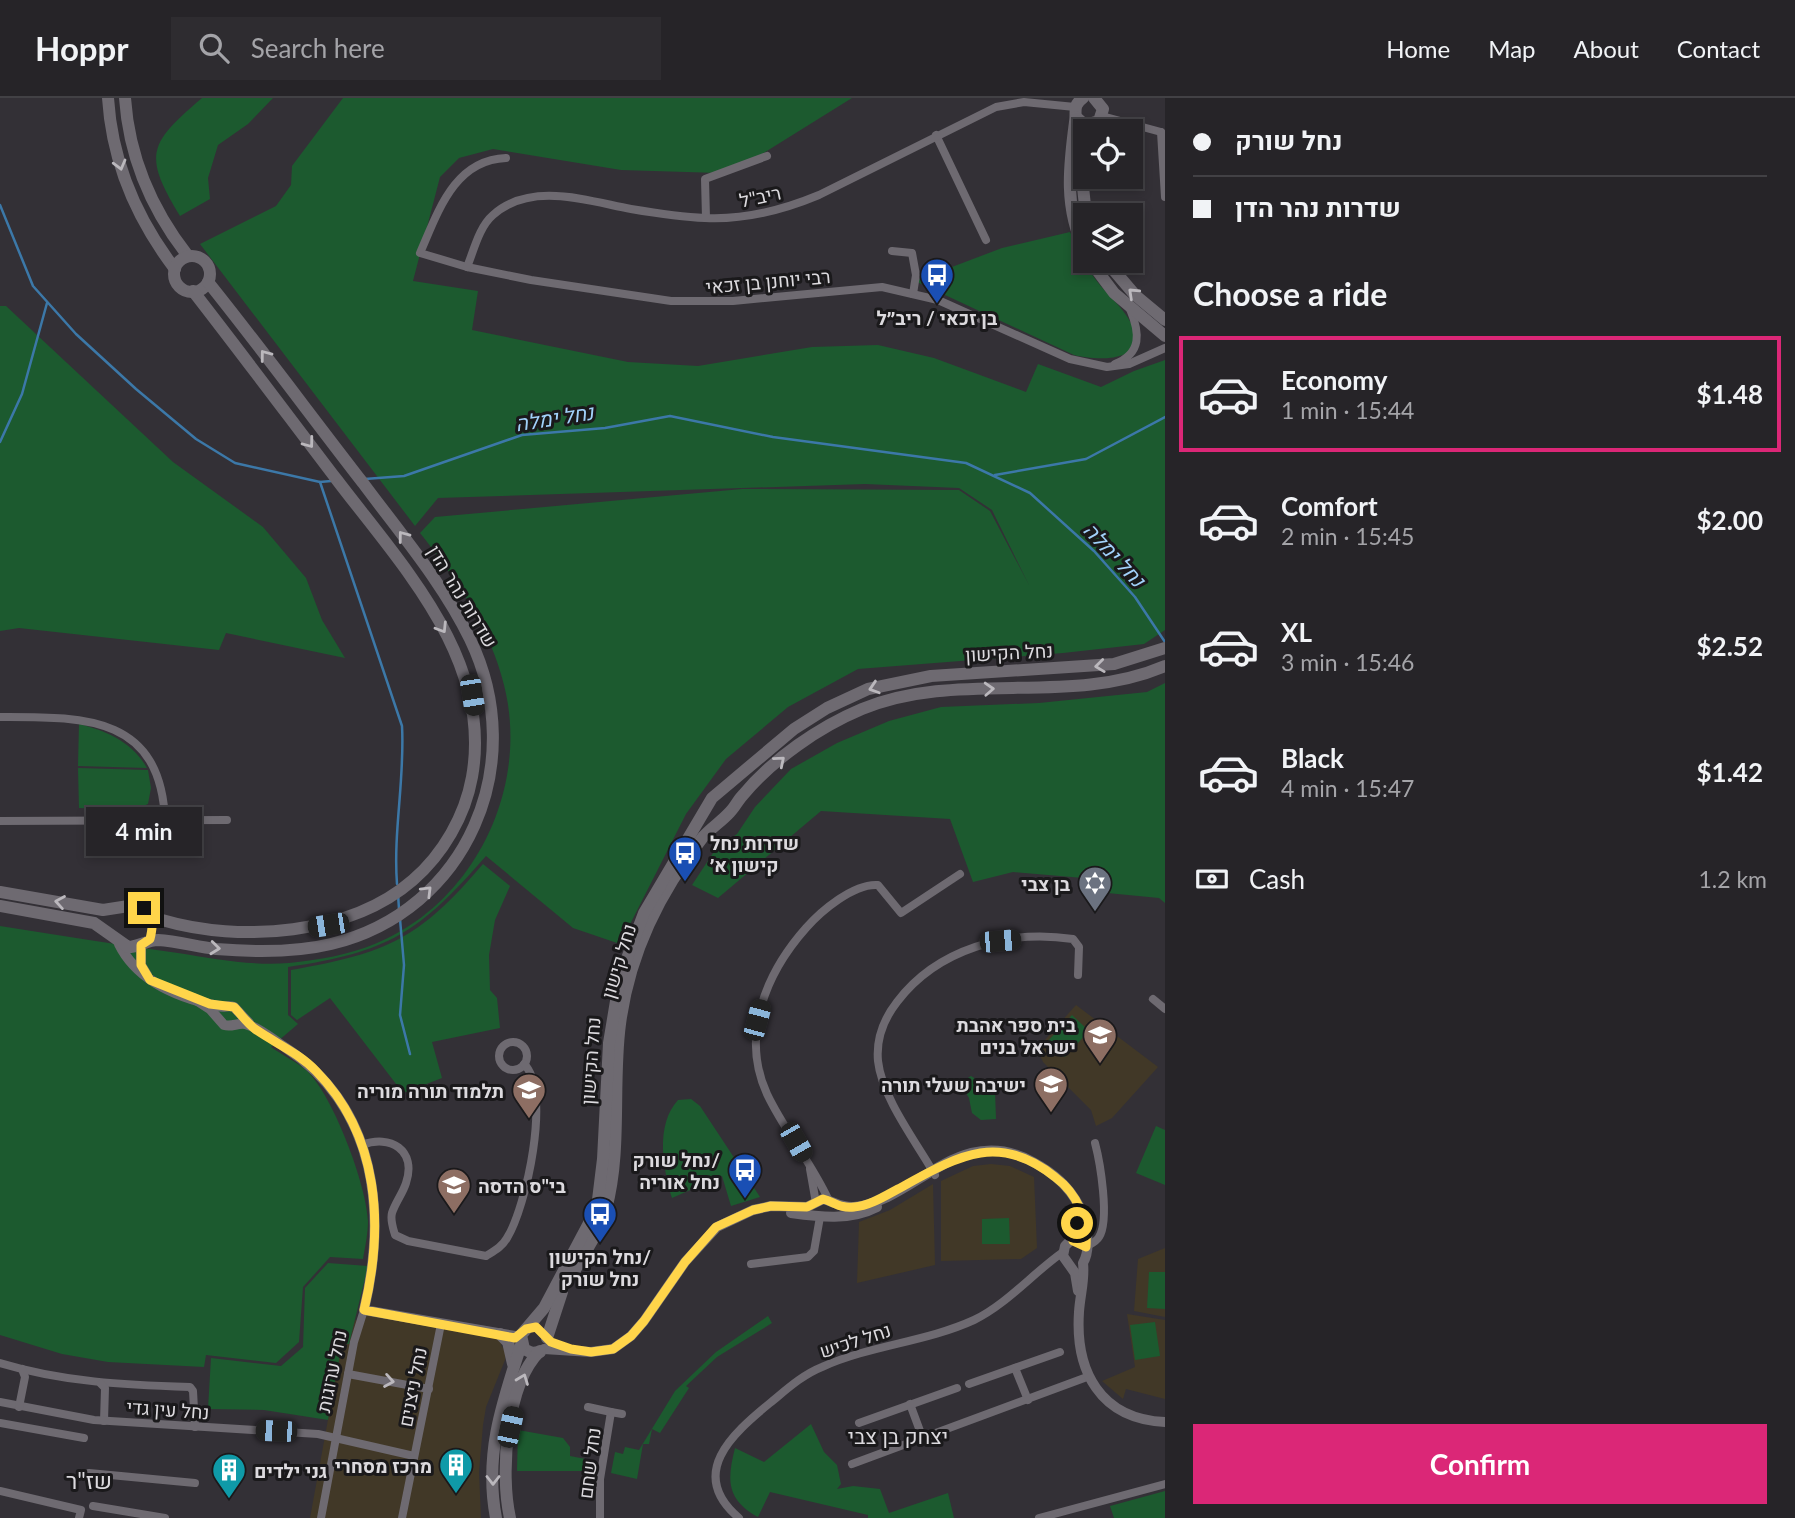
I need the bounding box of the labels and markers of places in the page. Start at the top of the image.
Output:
bus stop icon: בן זכאי / ריב״ל [918,256,956,305]
place label: בן זכאי / ריב״ל [877,306,998,329]
place label: שדרות נחל קישון א׳ [710,831,799,876]
bus stop icon: שדרות נחל קישון א׳ [666,834,704,883]
synagogue icon: בן צבי [1076,864,1114,913]
place label: בן צבי [1021,872,1071,895]
place label: בית ספר אהבת ישראל בנים [956,1013,1077,1058]
school or university icon: בית ספר אהבת ישראל בנים [1081,1016,1119,1065]
school or university icon: ישיבה שעלי תורה [1032,1065,1070,1114]
school or university icon: תלמוד תורה מוריה [510,1071,548,1120]
place label: ישיבה שעלי תורה [881,1073,1026,1096]
place label: תלמוד תורה מוריה [357,1079,504,1102]
place label: נחל שורק/ נחל אוריה [633,1148,720,1193]
bus stop icon: נחל שורק/ נחל אוריה [726,1151,764,1200]
school or university icon: בי"ס הדסה [435,1166,473,1215]
place label: בי"ס הדסה [478,1174,566,1197]
bus stop icon: נחל הקישון/ נחל שורק [581,1195,619,1244]
place label: נחל הקישון/ נחל שורק [549,1245,651,1290]
building icon: מרכז מסחרי [437,1446,475,1495]
building icon: גני ילדים [210,1451,248,1500]
place label: מרכז מסחרי [335,1454,432,1477]
place label: גני ילדים [254,1459,327,1482]

